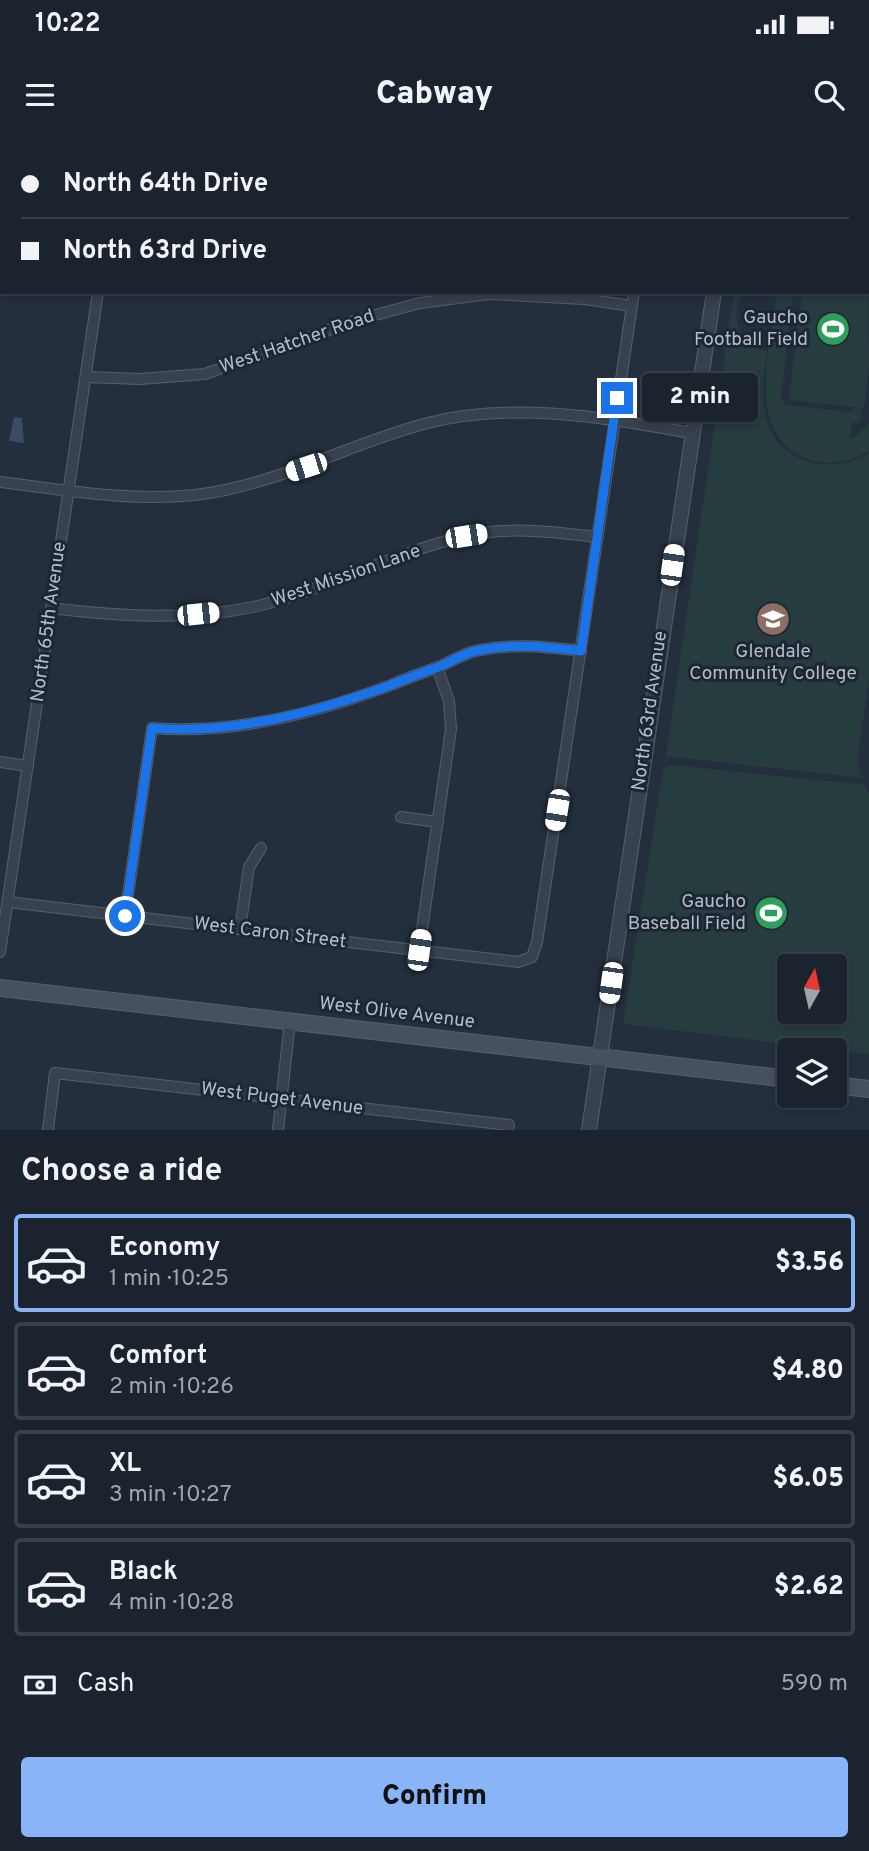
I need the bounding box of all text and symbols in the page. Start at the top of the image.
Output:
text: 10:22 [35,8,101,41]
text: Cabway [376,75,493,115]
icon: menu [21,76,59,114]
icon: search [810,76,848,114]
text: North 64th Drive [63,168,268,201]
text: North 63rd Drive [63,235,267,268]
street label: West Hatcher Road [216,304,378,380]
place label: Gaucho Football Field [694,306,808,352]
sports icon: Gaucho Football Field [814,310,852,348]
callout: 2 min [642,373,757,422]
route end [601,382,633,414]
text: 2 min [670,383,730,412]
car [283,451,330,483]
car [444,522,489,550]
street label: West Mission Lane [268,539,424,613]
street label: North 65th Avenue [26,540,72,704]
car [659,543,686,587]
school or university icon: Glendale Community College [754,600,792,638]
car [177,601,220,627]
street label: North 63rd Avenue [627,629,673,793]
place label: Glendale Community College [689,640,857,686]
car [544,788,571,832]
place label: Gaucho Baseball Field [628,890,746,936]
sports icon: Gaucho Baseball Field [752,894,790,932]
route start [109,900,141,932]
street label: West Caron Street [192,912,348,954]
car [406,928,433,972]
north arrow [777,954,847,1024]
map controls [777,954,847,1108]
car [598,961,625,1005]
street label: West Olive Avenue [318,992,476,1034]
button: layers [777,1038,847,1108]
street label: West Puget Avenue [199,1077,365,1121]
text: Choose a ride [21,1152,222,1192]
icon: car [25,1232,88,1295]
text: Economy [109,1232,220,1265]
text: $3.56 [775,1247,844,1280]
text: 1 min · 10:25 [109,1265,229,1294]
icon: car [25,1340,88,1403]
text: Comfort [109,1340,207,1373]
text: $4.80 [772,1355,844,1388]
text: 2 min · 10:26 [109,1373,234,1402]
icon: car [25,1448,88,1511]
text: XL [109,1448,141,1481]
text: $6.05 [773,1463,844,1496]
text: 3 min · 10:27 [109,1481,232,1510]
icon: car [25,1556,88,1619]
text: Black [109,1556,178,1589]
text: $2.62 [774,1571,844,1604]
text: 4 min · 10:28 [109,1589,234,1618]
icon: cash [21,1666,59,1704]
text: Cash [77,1668,134,1701]
text: 590 m [781,1670,848,1699]
button: Confirm [21,1757,848,1837]

